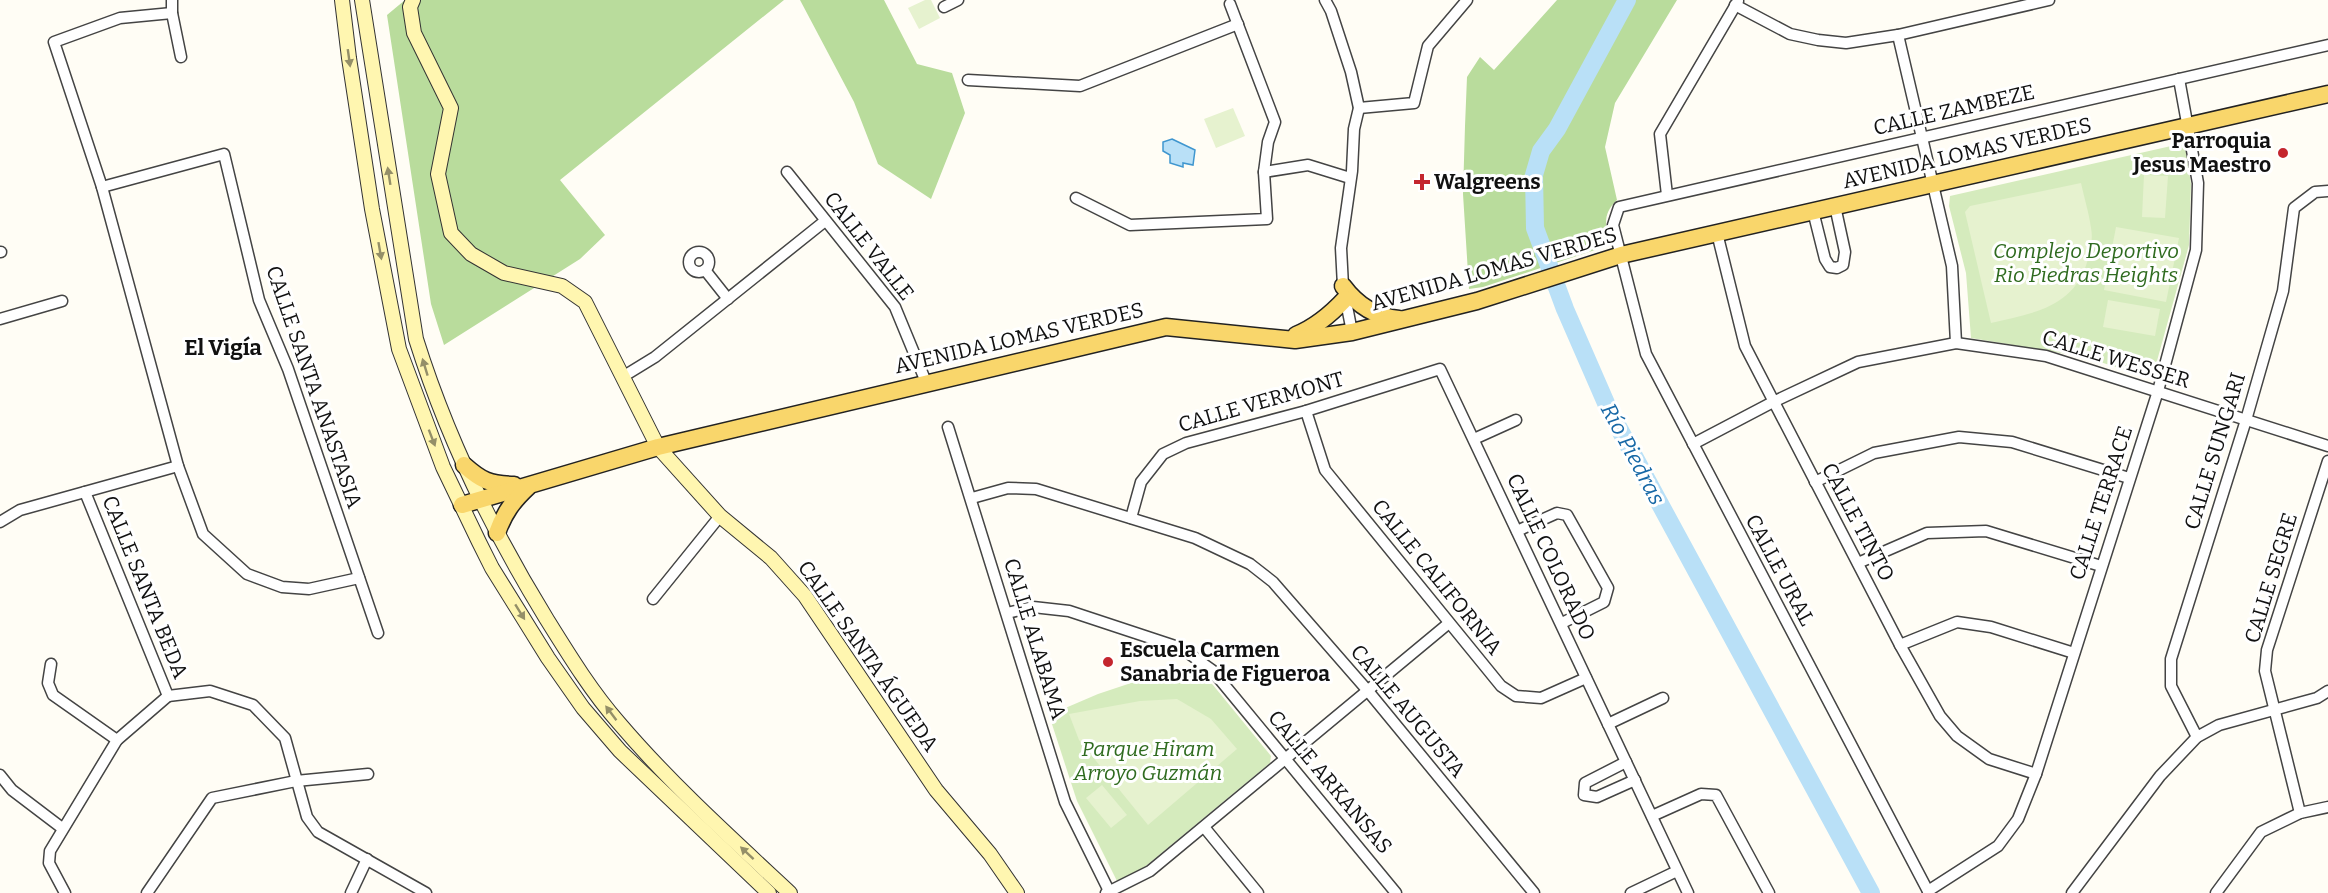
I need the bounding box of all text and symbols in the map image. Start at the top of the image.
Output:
one-way arrow [344,49,353,68]
street label: CALLE ZAMBEZE [1871,79,2037,141]
street label: AVENIDA LOMAS VERDES [1840,112,2094,194]
place label: Parroquia Jesus Maestro [2132,128,2271,178]
marker: Parroquia Jesus Maestro [2276,146,2290,160]
one-way arrow [384,166,393,185]
place label: Walgreens [1434,169,1541,195]
marker: Walgreens [1415,175,1429,189]
street label: CALLE VALLE [819,186,919,306]
street label: AVENIDA LOMAS VERDES [1368,221,1620,317]
park label: Complejo Deportivo Rio Piedras Heights [1993,238,2179,288]
one-way arrow [376,241,385,260]
street label: CALLE SANTA ANASTASIA [260,262,368,512]
street label: AVENIDA LOMAS VERDES [892,297,1146,379]
street label: CALLE WESSER [2039,324,2193,394]
district label: El Vigía [184,334,262,361]
one-way arrow [420,358,429,376]
street label: CALLE VERMONT [1175,366,1347,438]
street label: CALLE SUNGARI [2179,369,2251,533]
water label: Río Piedras [1595,399,1671,509]
street label: CALLE TERRACE [2064,423,2138,583]
one-way arrow [428,429,437,447]
street label: CALLE TINTO [1816,458,1900,586]
street label: CALLE COLORADO [1501,469,1601,645]
street label: CALLE SANTA BEDA [96,492,194,682]
street label: CALLE CALIFORNIA [1366,494,1508,660]
street label: CALLE URAL [1740,510,1820,631]
street label: CALLE SEGRE [2239,510,2303,646]
street label: CALLE SANTA ÁGUEDA [792,555,944,757]
street label: CALLE ALABAMA [998,555,1072,723]
one-way arrow [514,603,525,620]
place label: Escuela Carmen Sanabria de Figueroa [1120,637,1330,687]
street label: CALLE AUGUSTA [1345,639,1471,783]
marker: Escuela Carmen Sanabria de Figueroa [1101,655,1115,669]
street label: CALLE ARKANSAS [1262,705,1398,859]
one-way arrow [606,706,618,721]
park label: Parque Hiram Arroyo Guzmán [1073,736,1222,786]
one-way arrow [740,847,755,860]

